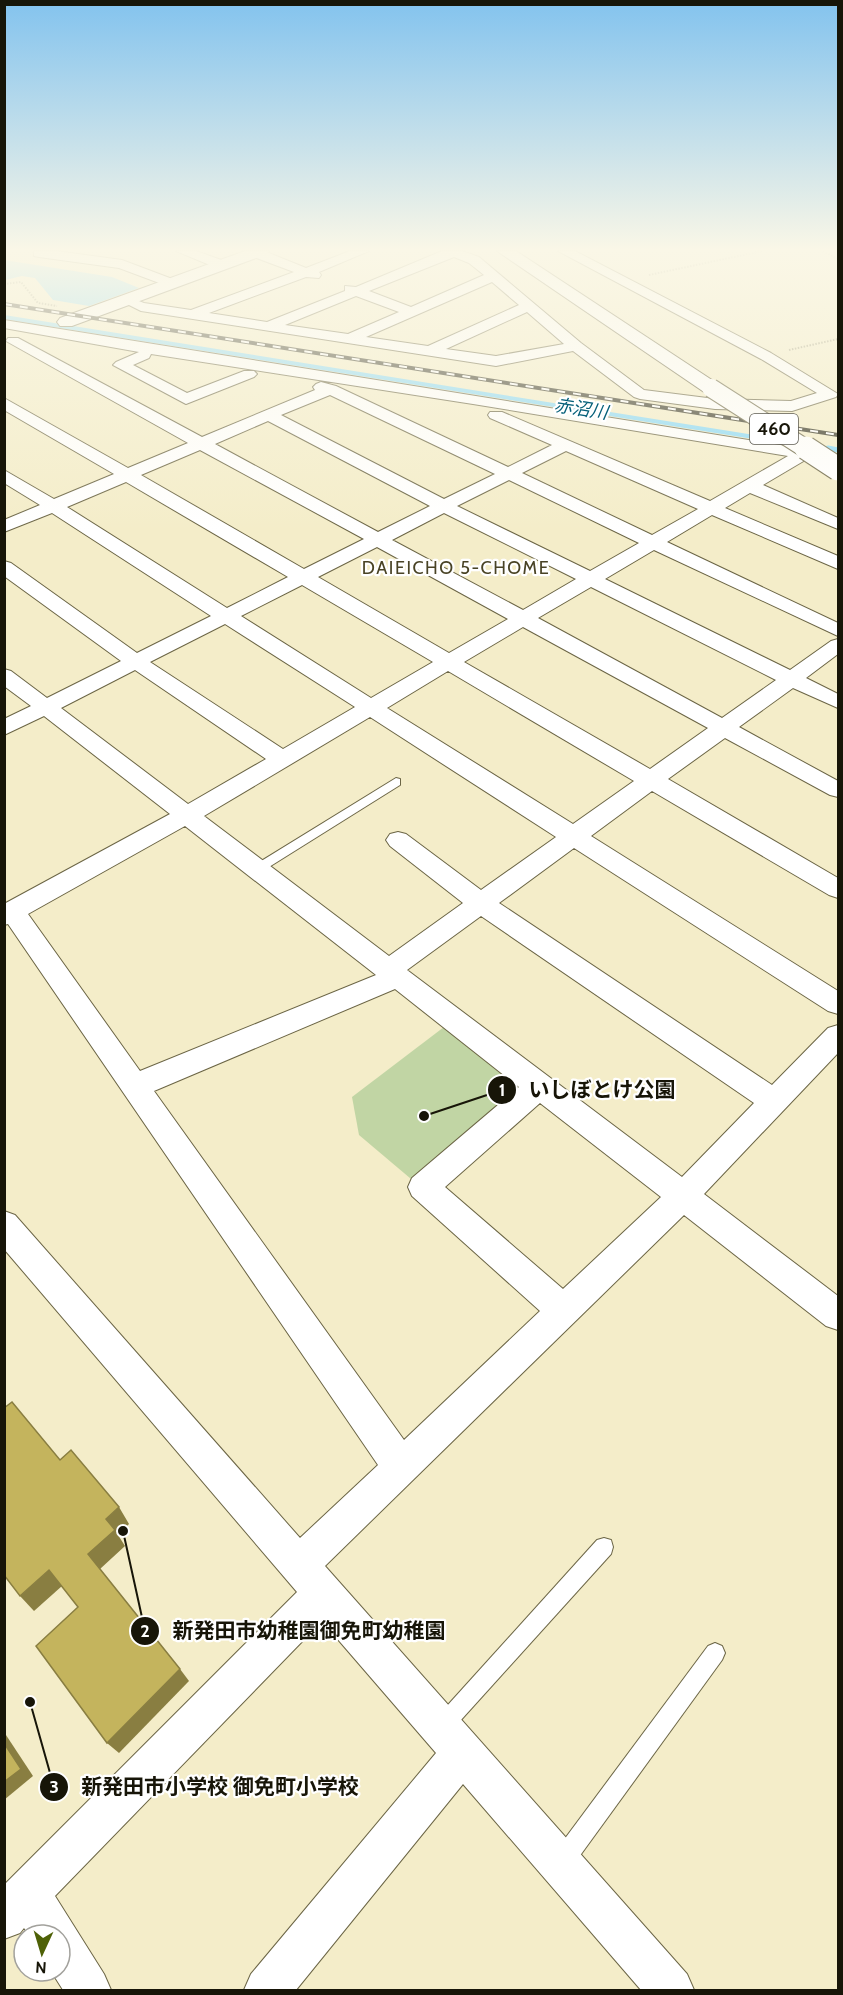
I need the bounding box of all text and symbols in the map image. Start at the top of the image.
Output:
water label: 赤沼川 [553,394,611,424]
road number: 460 [750,414,798,444]
district label: DAIEICHO 5-CHOME [362,557,550,579]
callout: いしぼとけ公園 [487,1070,688,1109]
text: いしぼとけ公園 [529,1077,676,1102]
text: 1 [499,1079,505,1101]
callout: 新発田市幼稚園御免町幼稚園 [130,1611,457,1650]
text: 新発田市幼稚園御免町幼稚園 [173,1618,446,1643]
text: 2 [140,1620,150,1642]
callout: 新発田市小学校 御免町小学校 [39,1768,371,1807]
text: 新発田市小学校 御免町小学校 [81,1774,359,1799]
text: 3 [49,1776,59,1798]
north arrow [12,1923,72,1983]
text: N [35,1958,47,1977]

